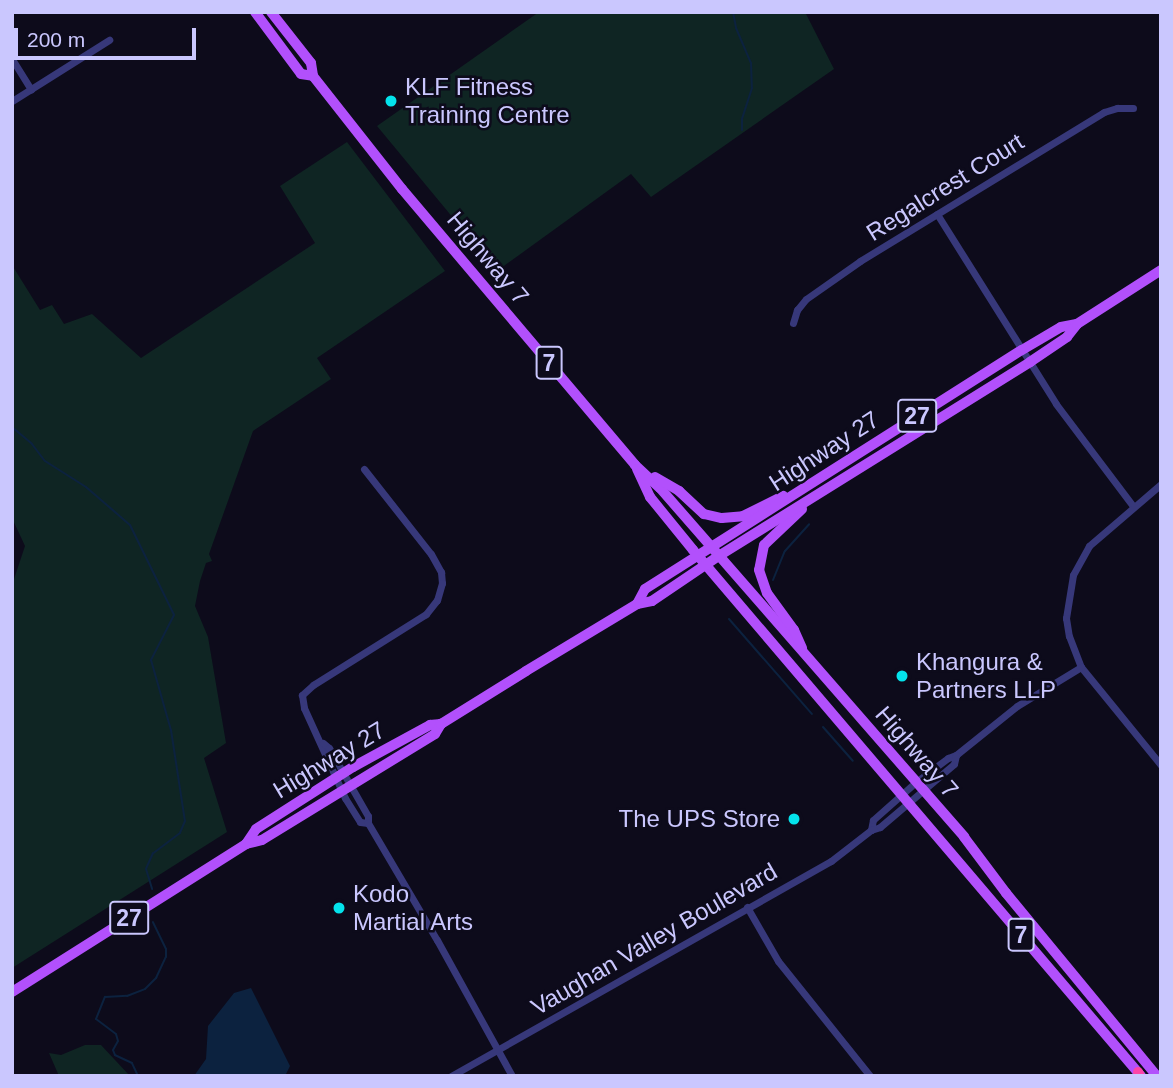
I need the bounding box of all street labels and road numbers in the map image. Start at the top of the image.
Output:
street label: Regalcrest Court [861,127,1029,247]
street label: Highway 7 [441,206,535,310]
road number: 7 [535,344,563,382]
road number: 27 [896,396,938,436]
street label: Highway 27 [764,405,884,497]
street label: Highway 7 [869,700,965,804]
street label: Highway 27 [268,715,390,805]
street label: Vaughan Valley Boulevard [526,857,782,1021]
road number: 27 [108,898,150,937]
road number: 7 [1007,916,1035,954]

